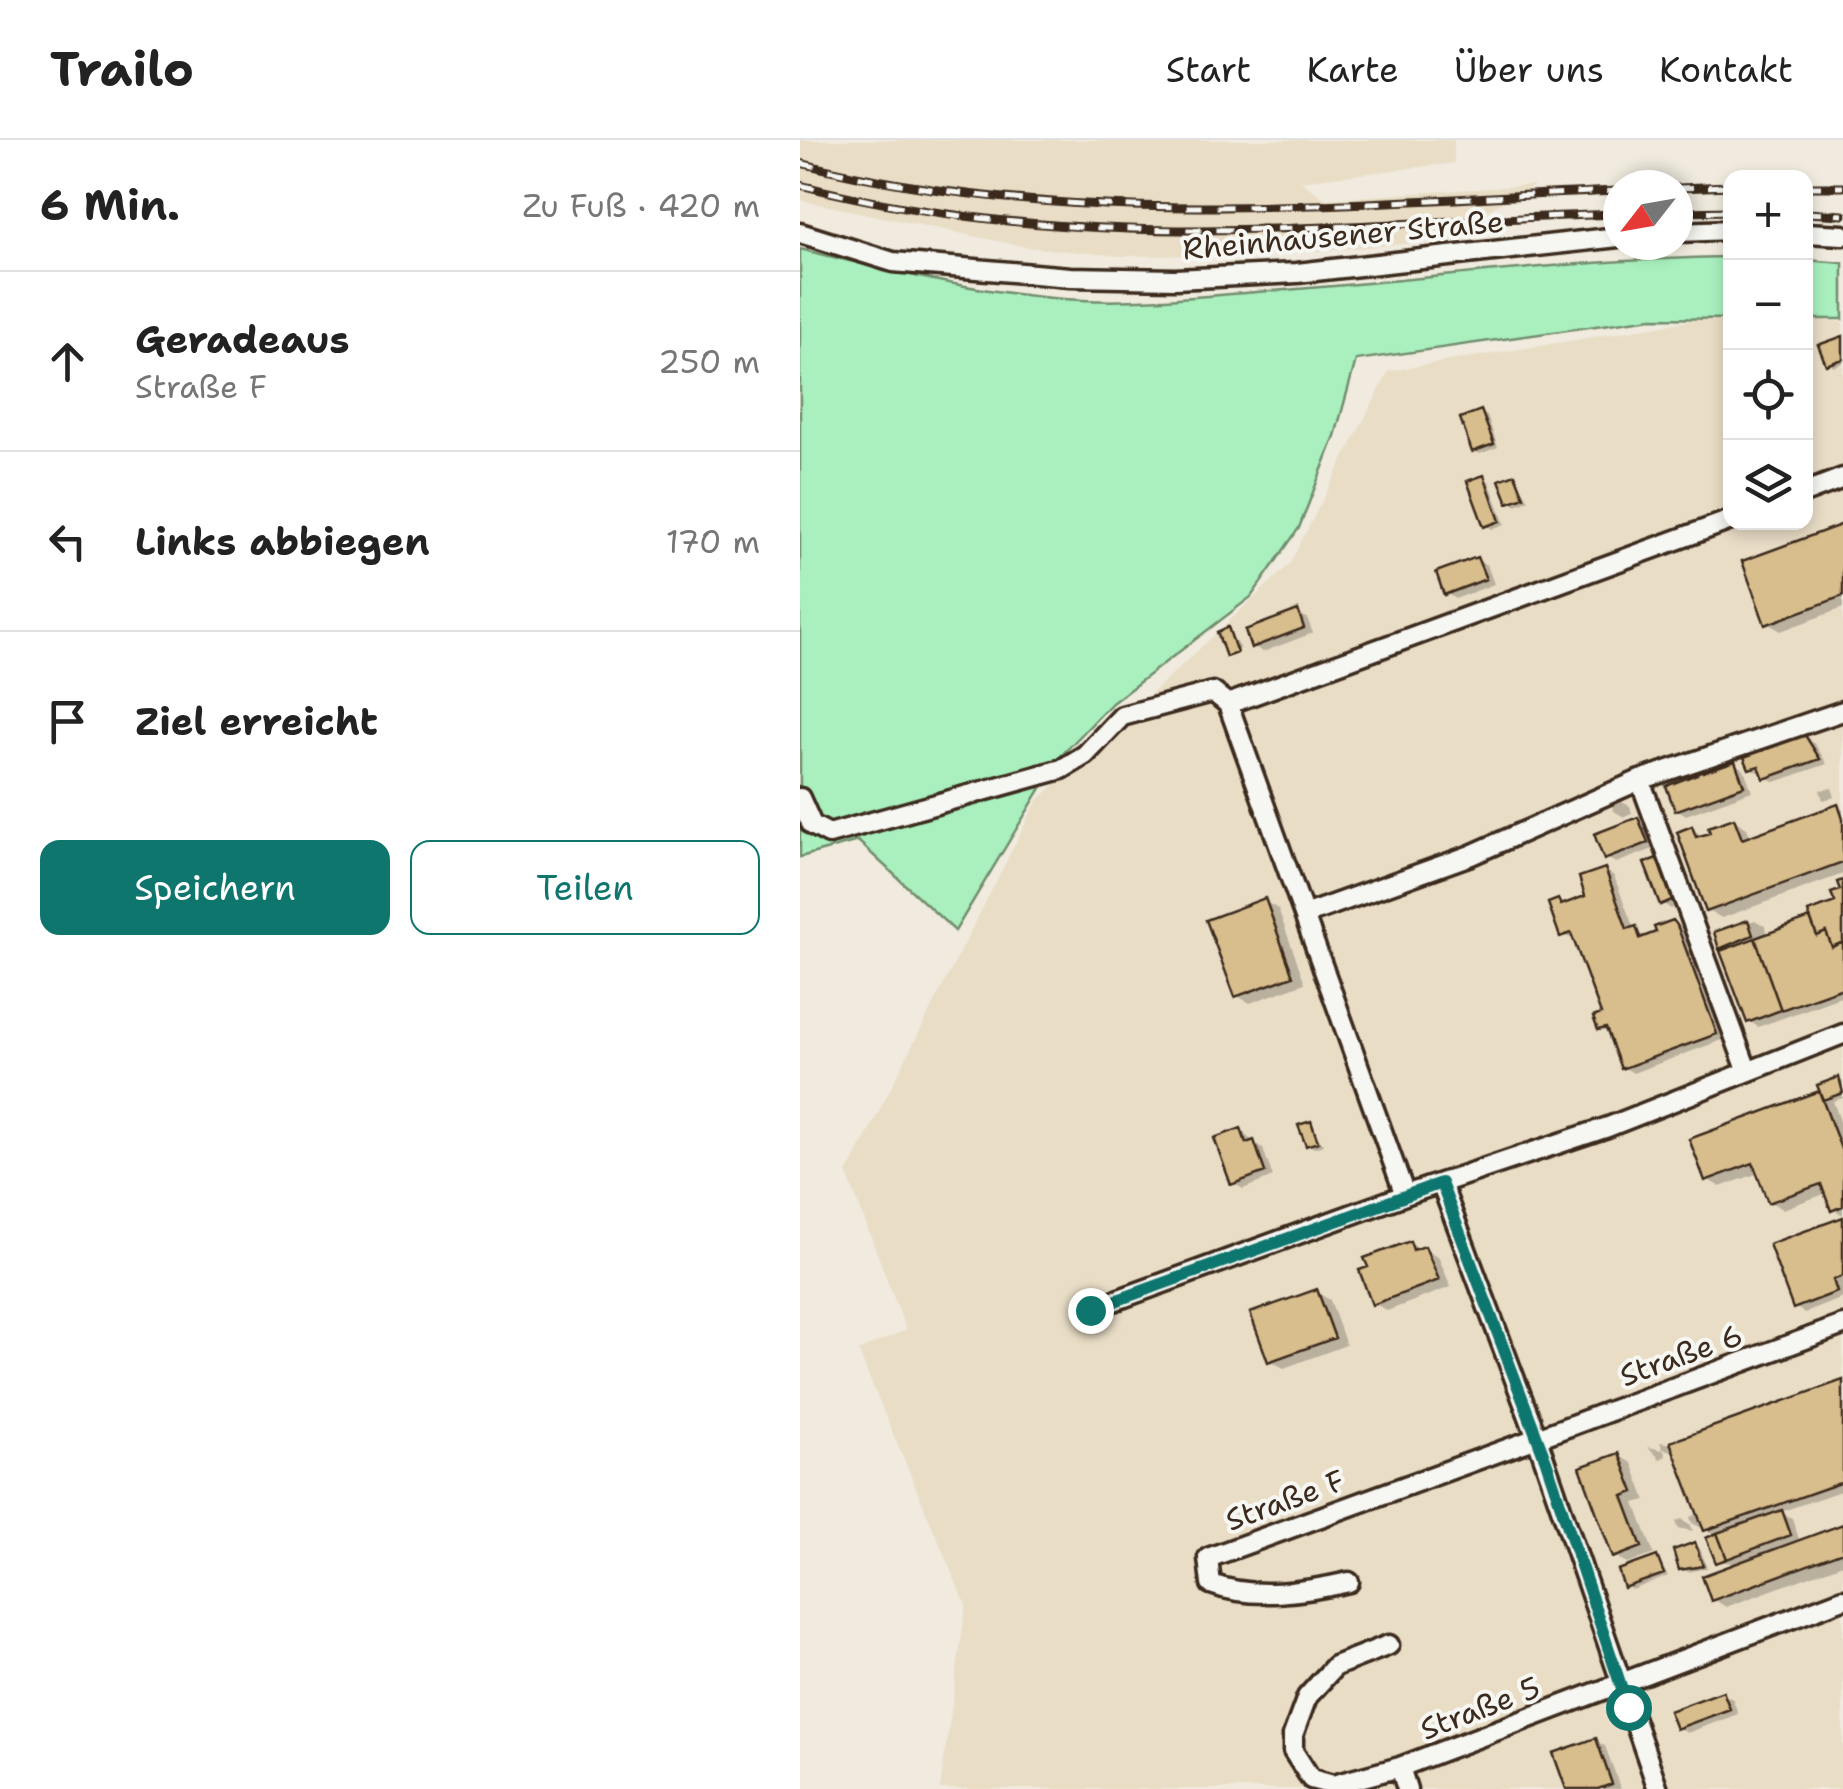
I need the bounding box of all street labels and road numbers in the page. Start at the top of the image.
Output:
street label: Rheinhausener Straße [1181,201,1505,269]
street label: Straße 6 [1614,1314,1748,1396]
street label: Straße F [1220,1460,1350,1540]
street label: Straße 5 [1414,1666,1546,1750]

